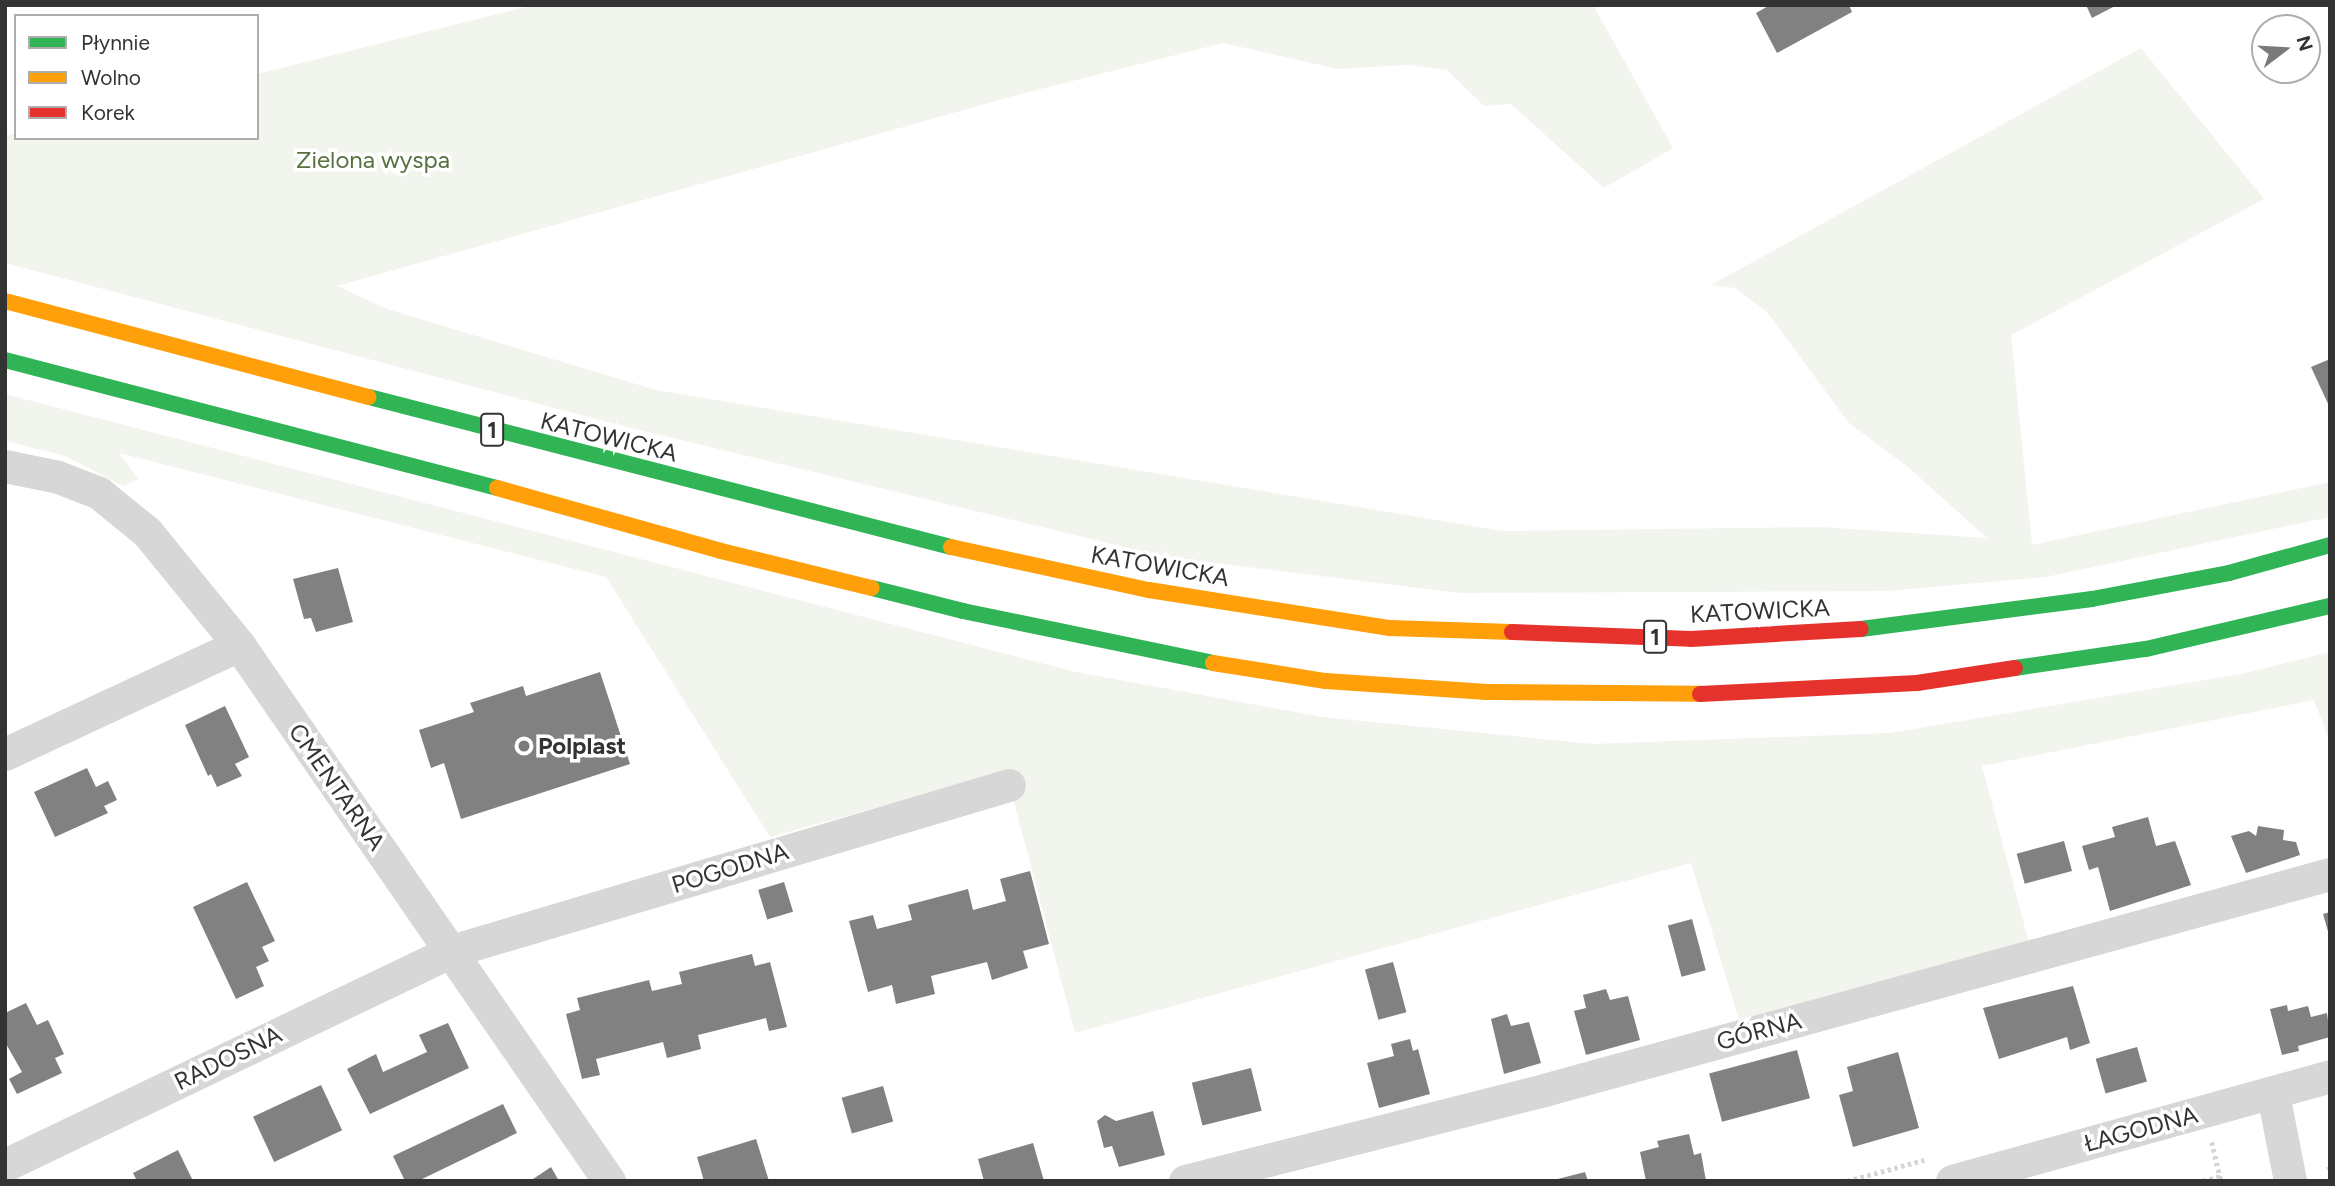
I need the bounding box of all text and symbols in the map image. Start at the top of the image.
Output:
legend [14,14,259,140]
north arrow [2251,14,2321,84]
text: Płynnie [81,30,150,55]
text: N [2292,33,2318,54]
text: Wolno [81,65,141,90]
text: Korek [81,100,135,125]
park label: Zielona wyspa [296,146,450,174]
street label: KATOWICKA [538,406,680,468]
road number: 1 [480,410,504,450]
street label: KATOWICKA [1089,540,1231,592]
street label: KATOWICKA [1689,593,1831,629]
road number: 1 [1643,618,1667,656]
street label: CMENTARNA [283,718,391,856]
place label: Polplast [538,732,626,760]
marker: Polplast [516,738,532,754]
street label: POGODNA [668,837,792,899]
street label: GÓRNA [1713,1006,1805,1056]
street label: RADOSNA [170,1020,286,1096]
street label: ŁAGODNA [2081,1100,2201,1158]

